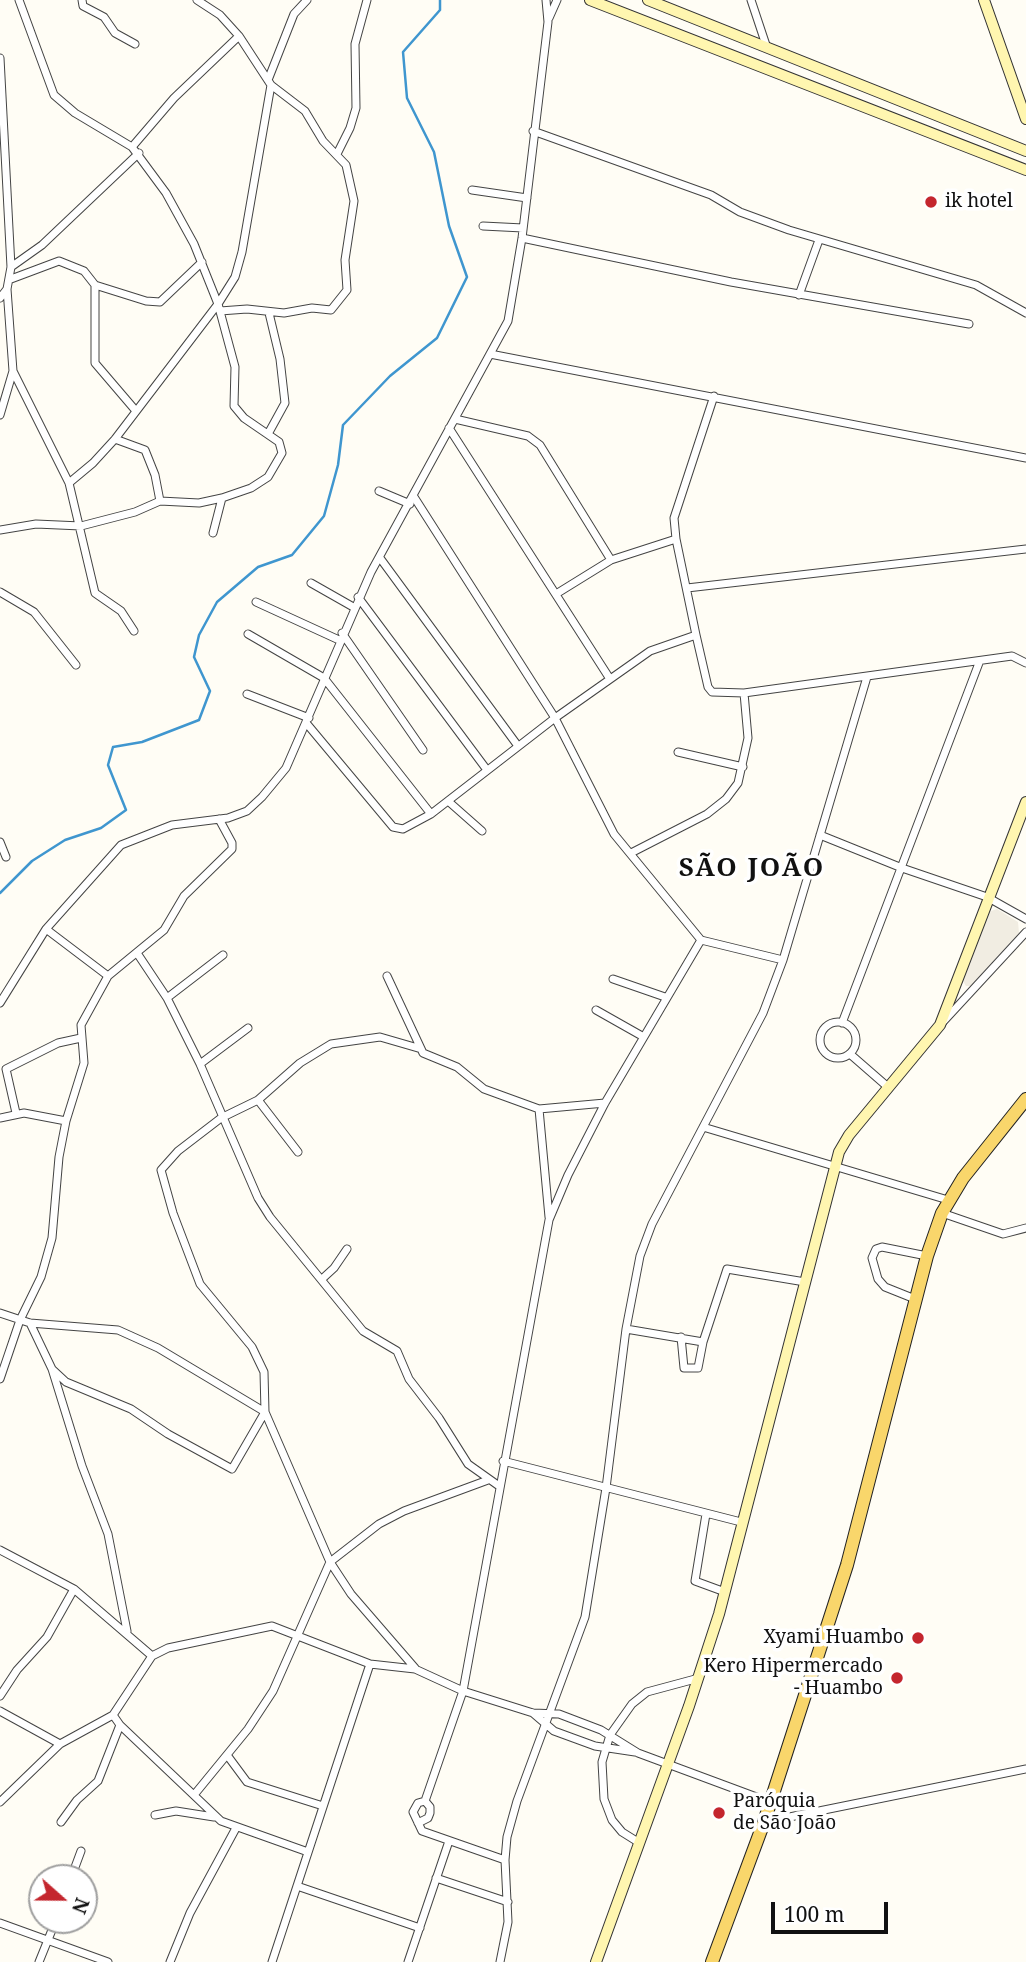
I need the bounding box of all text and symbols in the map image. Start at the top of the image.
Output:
place label: ik hotel [945,191,1013,213]
marker: ik hotel [923,194,939,210]
district label: SÃO JOÃO [680,853,824,885]
place label: Xyami Huambo [764,1627,904,1649]
marker: Xyami Huambo [910,1630,926,1646]
place label: Kero Hipermercado - Huambo [703,1656,883,1700]
marker: Kero Hipermercado - Huambo [889,1670,905,1686]
place label: Paróquia de São João [733,1791,836,1835]
marker: Paróquia de São João [711,1805,727,1821]
north arrow [28,1864,98,1934]
scale bar [774,1888,891,1932]
text: N [66,1894,96,1917]
text: 100 m [784,1900,845,1928]

